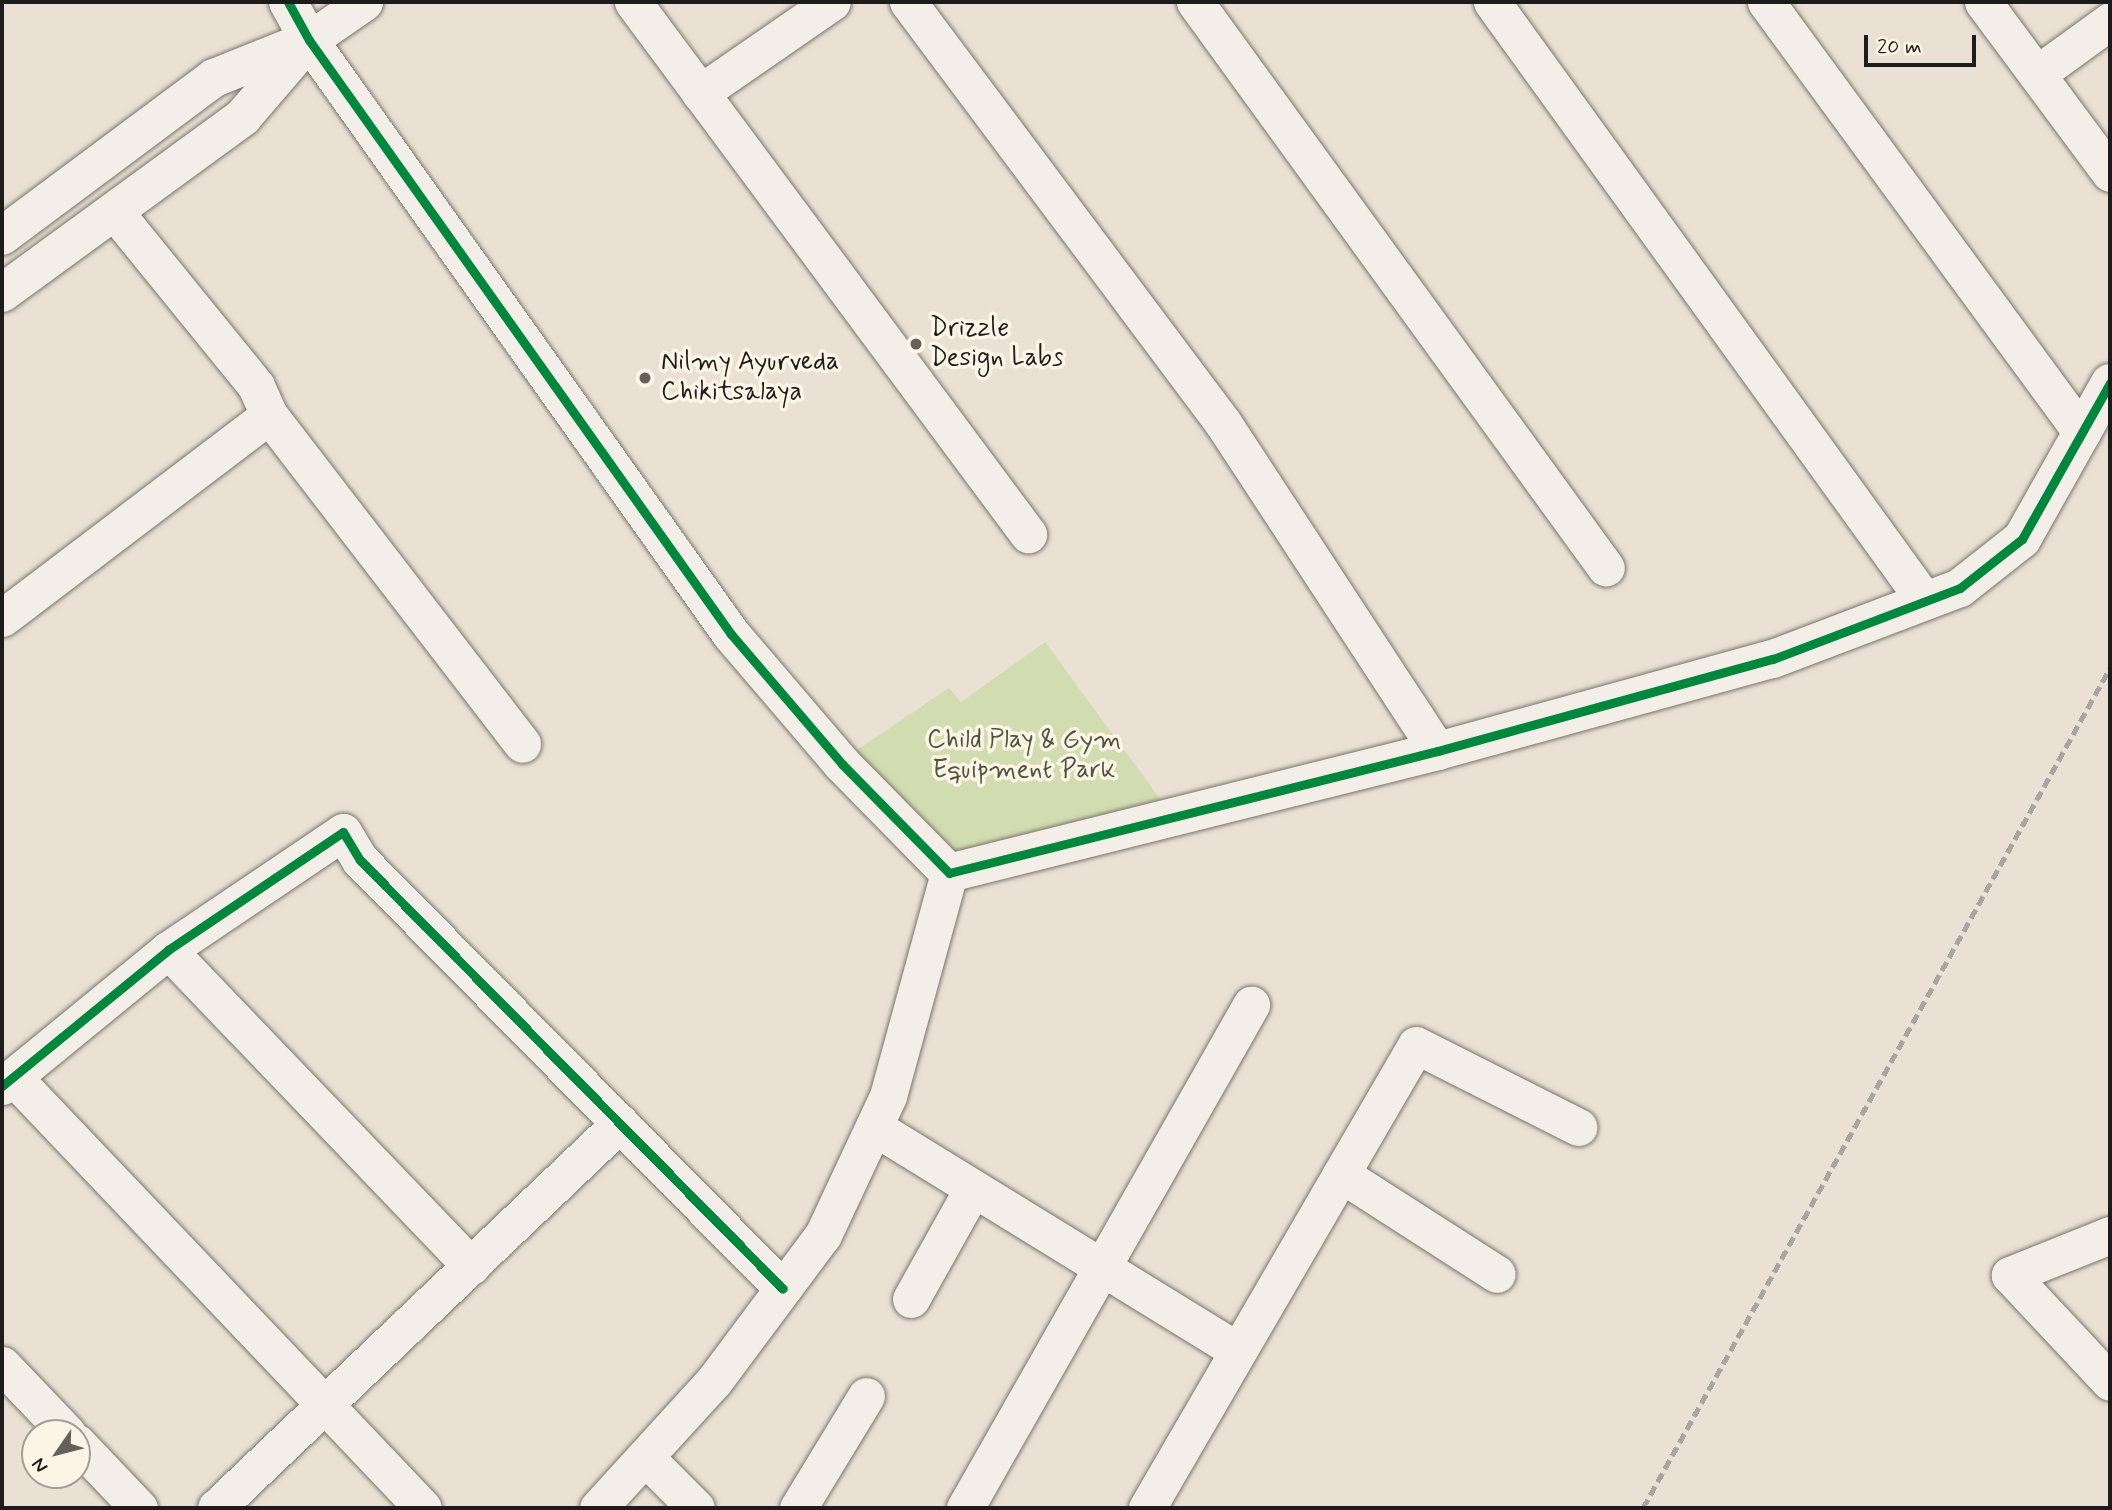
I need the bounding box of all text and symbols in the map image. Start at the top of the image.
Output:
scale bar [1867,21,1979,65]
text: 20 m [1877,33,1922,61]
place label: Drizzle Design Labs [930,313,1066,374]
marker: Drizzle Design Labs [908,336,924,352]
place label: Nilmy Ayurveda Chikitsalaya [661,347,835,408]
marker: Nilmy Ayurveda Chikitsalaya [635,368,655,388]
park label: Child Play & Gym Equipment Park [926,725,1122,786]
north arrow [21,1419,91,1489]
text: N [26,1453,54,1478]

